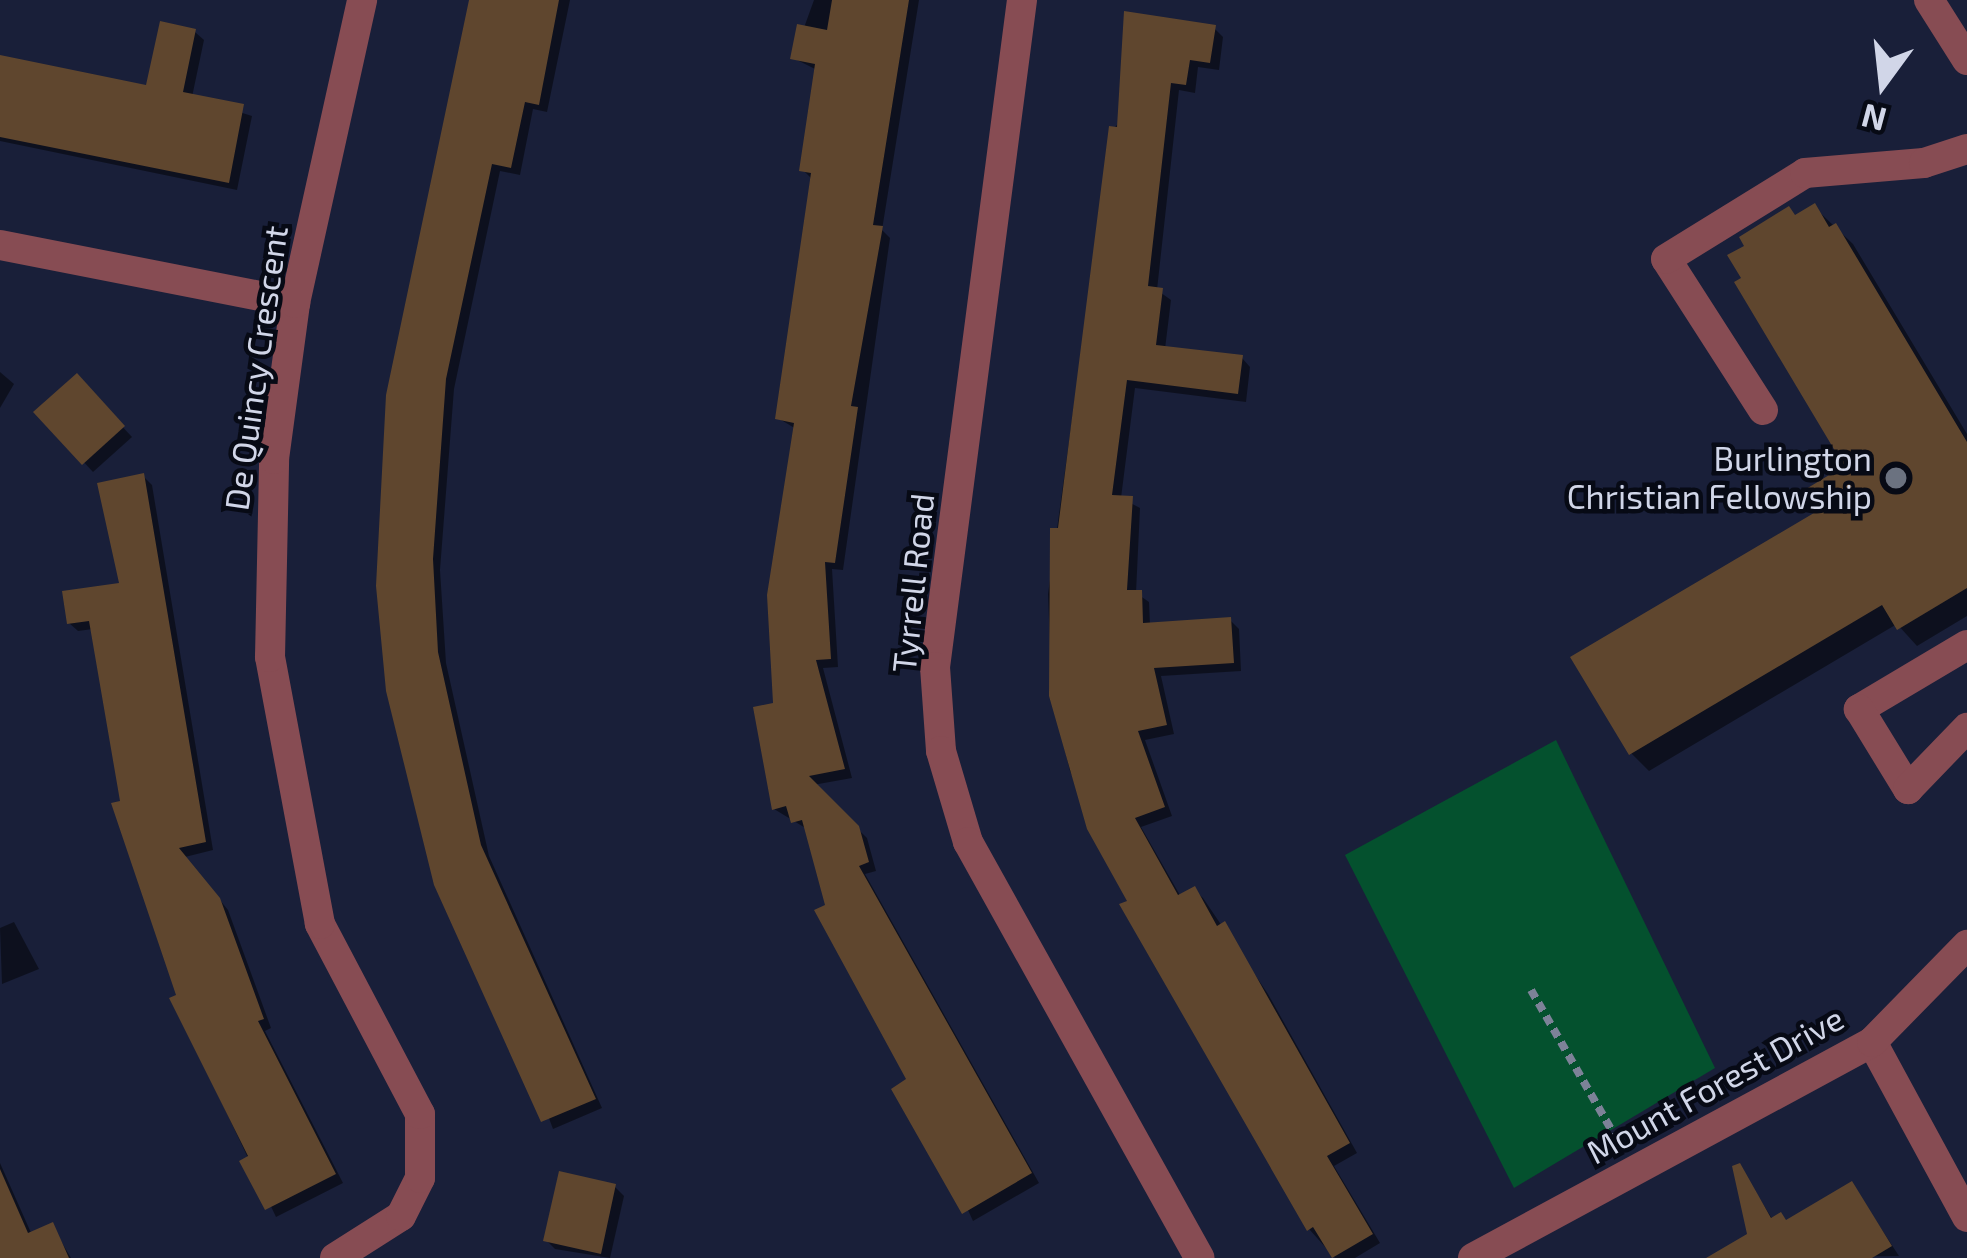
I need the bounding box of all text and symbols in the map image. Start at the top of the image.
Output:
north arrow [1823,24,1943,144]
text: N [1857,96,1890,141]
street label: De Quincy Crescent [216,223,296,513]
place label: Burlington Christian Fellowship [1567,439,1872,517]
marker: Burlington Christian Fellowship [1883,465,1909,491]
street label: Tyrrell Road [884,491,942,675]
street label: Mount Forest Drive [1580,998,1850,1172]

